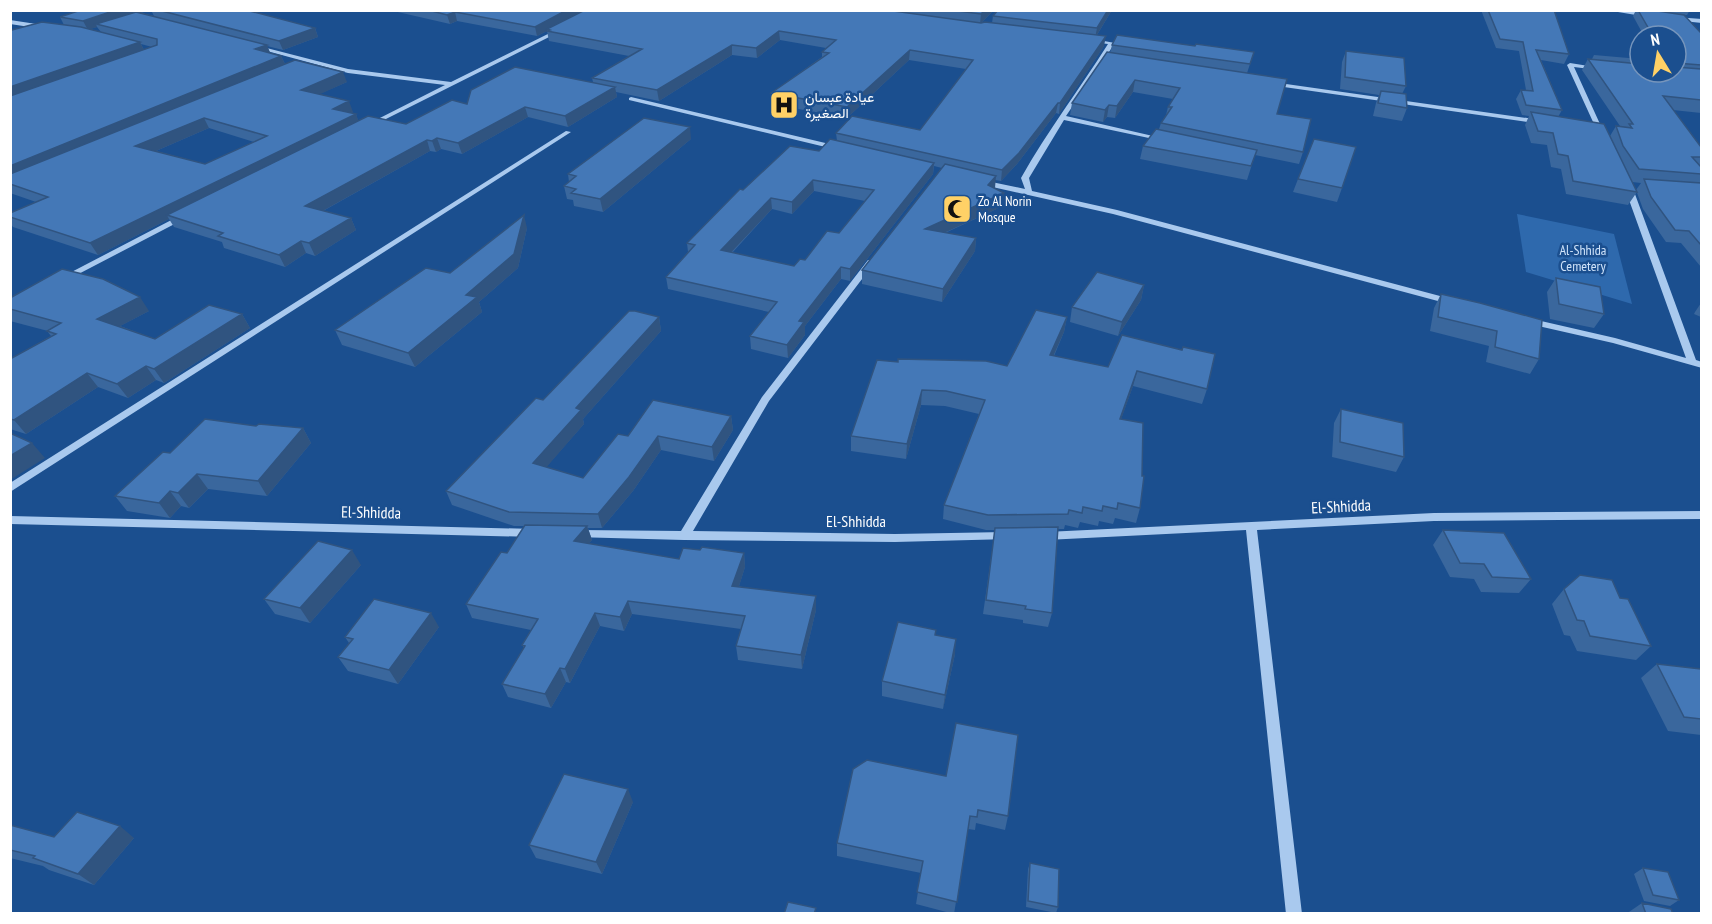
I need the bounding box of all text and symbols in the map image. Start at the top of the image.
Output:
north arrow [1628,24,1688,84]
text: N [1649,29,1661,50]
place label: عيادة عبسان الصغيرة [805,88,874,122]
hospital icon: عيادة عبسان الصغيرة [768,89,800,121]
place label: Zo Al Norin Mosque [978,192,1032,226]
mosque icon: Zo Al Norin Mosque [941,193,973,225]
park label: Al-Shhida Cemetery [1560,241,1606,275]
street label: El-Shhidda [1311,494,1371,518]
street label: El-Shhidda [341,501,401,523]
street label: El-Shhidda [826,511,886,531]

